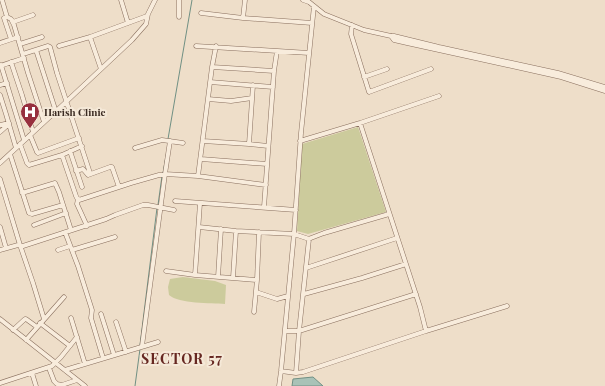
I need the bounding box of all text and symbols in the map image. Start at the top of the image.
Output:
hospital icon: Harish Clinic [19,101,41,129]
place label: Harish Clinic [44,105,106,119]
district label: SECTOR 57 [141,349,223,368]

